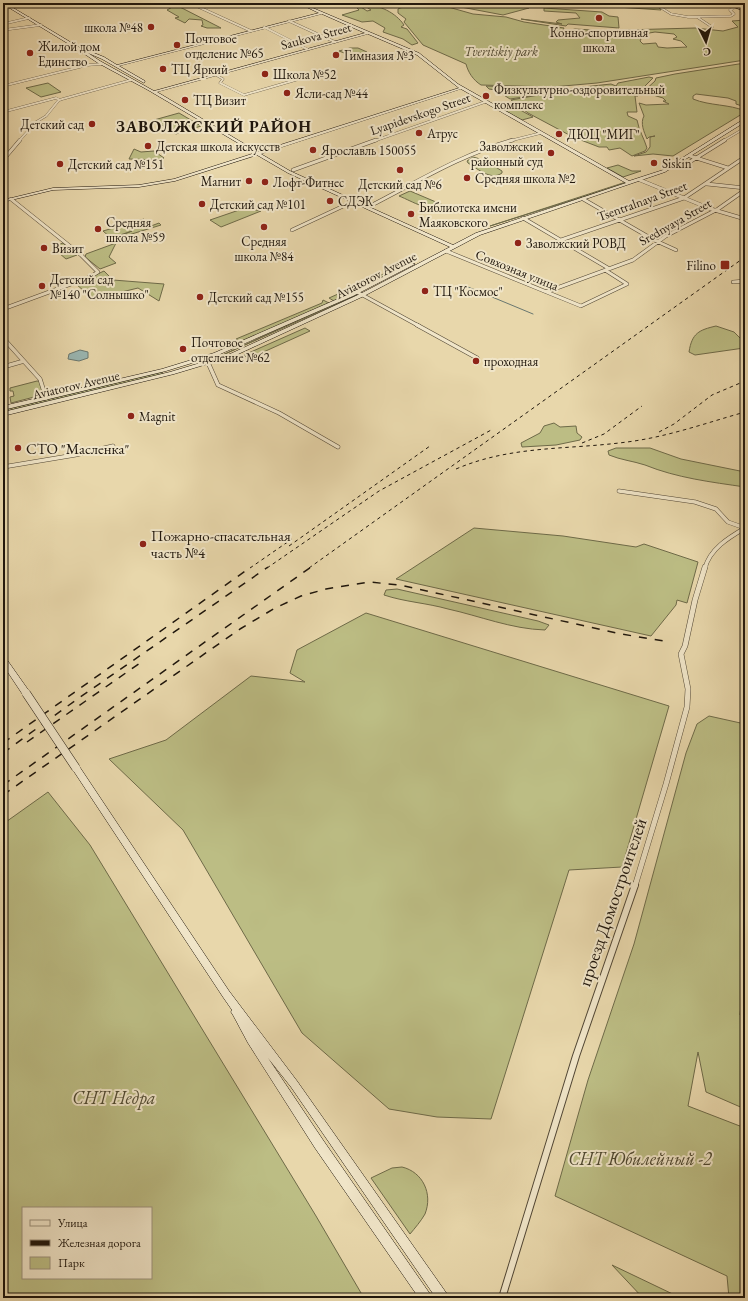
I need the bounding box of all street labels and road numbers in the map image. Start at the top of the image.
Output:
street label: Saukova Street [279,18,353,54]
street label: Lyapidevskogo Street [368,89,472,139]
street label: Tsentralnaya Street [595,177,689,225]
street label: Srednyaya Street [636,194,714,250]
street label: Совхозная улица [473,246,562,295]
street label: Aviatorov Avenue [332,247,419,303]
street label: Aviatorov Avenue [30,367,121,404]
street label: проезд Домостроителей [572,814,652,989]

